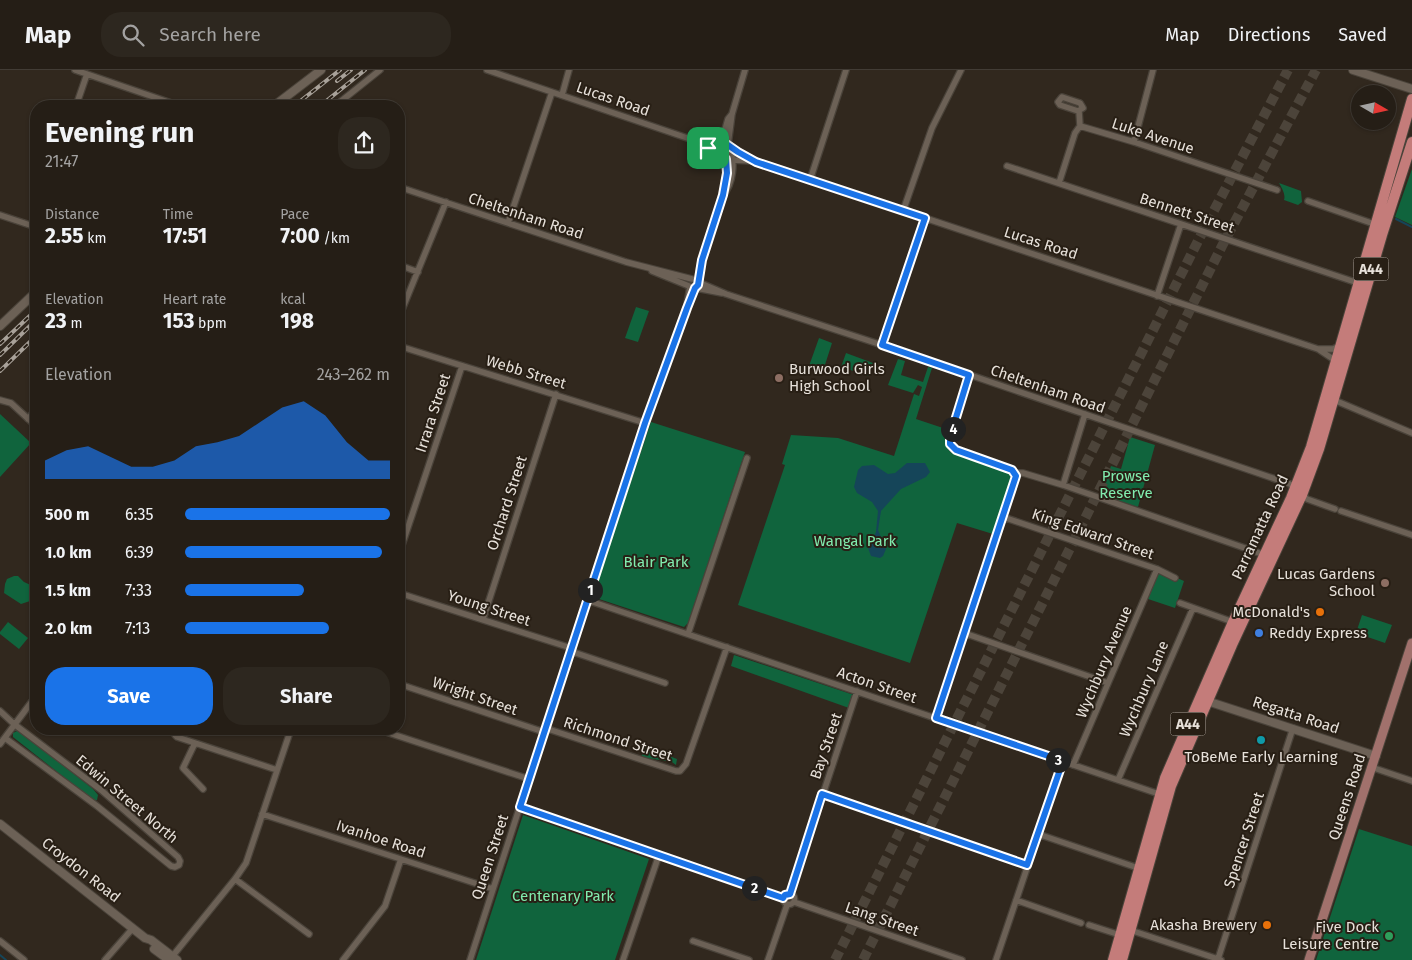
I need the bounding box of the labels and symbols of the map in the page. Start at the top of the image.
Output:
street label: Lucas Road [574,78,652,120]
north arrow [1351,85,1396,130]
street label: Luke Avenue [1110,114,1196,158]
pin [687,127,729,169]
street label: Cheltenham Road [466,189,586,243]
street label: Bennett Street [1137,189,1237,237]
street label: Lucas Road [1002,223,1080,263]
road number: A44 [1354,258,1388,280]
street label: Webb Street [484,351,569,393]
place label: Burwood Girls High School [789,360,885,395]
street label: Cheltenham Road [988,361,1108,417]
street label: Irrara Street [412,371,454,455]
marker: Burwood Girls High School [773,372,785,384]
pin: 4 [940,416,966,442]
street label: Orchard Street [483,453,531,553]
park label: Prowse Reserve [1099,467,1153,502]
street label: Parramatta Road [1228,472,1292,582]
street label: King Edward Street [1030,505,1157,564]
park label: Wangal Park [814,532,896,550]
park label: Blair Park [623,553,689,571]
place label: Lucas Gardens School [1277,565,1376,600]
marker: Lucas Gardens School [1379,577,1391,589]
pin: 1 [578,578,602,602]
street label: Young Street [445,586,533,630]
street label: Wychbury Avenue [1072,603,1136,721]
place label: McDonald's [1233,603,1310,621]
marker: McDonald's [1314,606,1326,618]
place label: Reddy Express [1269,624,1367,642]
marker: Reddy Express [1253,627,1265,639]
street label: Wychbury Lane [1116,638,1172,740]
street label: Acton Street [835,663,920,707]
street label: Wright Street [430,673,521,719]
street label: Regatta Road [1250,693,1342,737]
street label: Bay Street [806,710,846,782]
road number: A44 [1170,712,1206,736]
street label: Richmond Street [561,713,675,765]
marker: ToBeMe Early Learning [1255,734,1267,746]
pin: 3 [1046,748,1070,772]
place label: ToBeMe Early Learning [1185,748,1338,766]
street label: Edwin Street North [72,751,182,847]
street label: Queens Road [1325,752,1369,842]
street label: Spencer Street [1220,789,1268,890]
street label: Queen Street [468,811,512,902]
street label: Ivanhoe Road [334,816,428,862]
street label: Croydon Road [38,834,124,906]
pin: 2 [742,876,766,900]
park label: Centenary Park [512,887,614,905]
street label: Lang Street [843,898,922,940]
place label: Akasha Brewery [1150,916,1258,934]
place label: Five Dock Leisure Centre [1282,918,1379,953]
marker: Akasha Brewery [1261,919,1273,931]
marker: Five Dock Leisure Centre [1383,930,1395,942]

